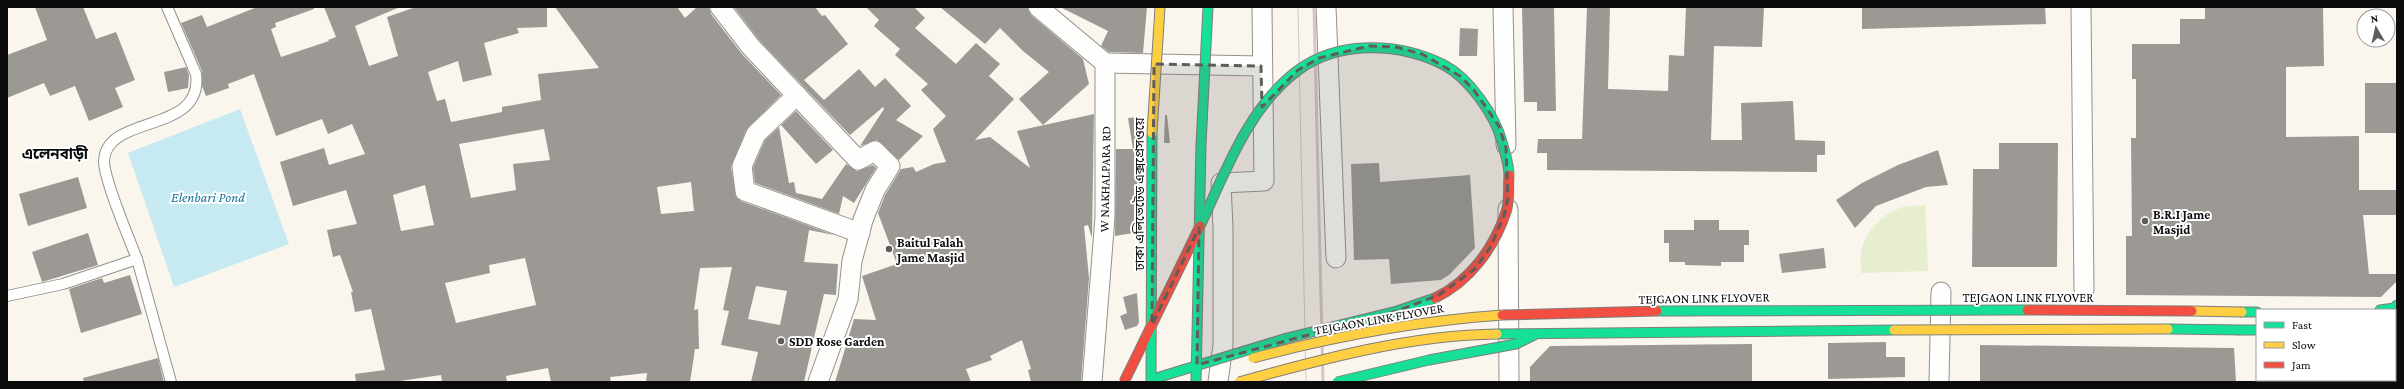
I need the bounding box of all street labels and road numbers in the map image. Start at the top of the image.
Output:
street label: ঢাকা এলিভেটেড এক্সপ্রেসওয়ে [1132,117,1147,271]
street label: W NAKHALPARA RD [1097,126,1113,232]
street label: TEJGAON LINK FLYOVER [1638,289,1770,307]
street label: TEJGAON LINK FLYOVER [1962,290,2094,305]
street label: TEJGAON LINK FLYOVER [1313,300,1446,338]

